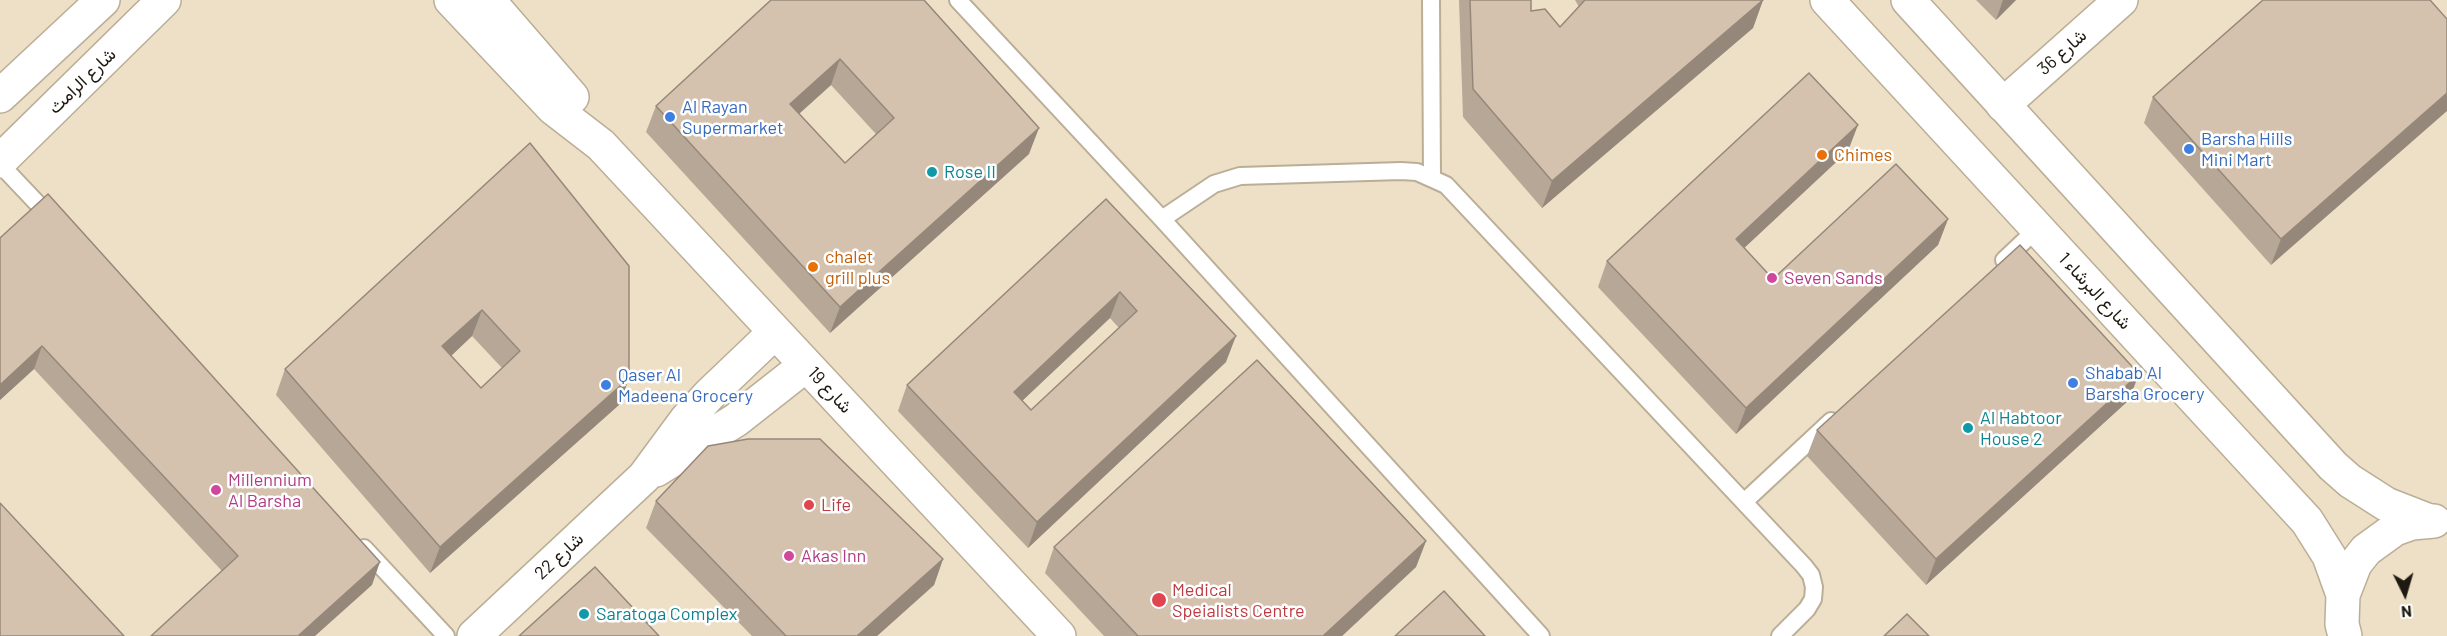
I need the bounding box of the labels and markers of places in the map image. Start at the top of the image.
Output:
place label: Al Rayan Supermarket [682,96,783,138]
marker: Al Rayan Supermarket [663,110,677,124]
place label: Barsha Hills Mini Mart [2201,128,2292,170]
marker: Barsha Hills Mini Mart [2182,142,2196,156]
place label: Chimes [1834,144,1892,166]
marker: Chimes [1815,148,1829,162]
place label: Rose II [944,161,996,183]
marker: Rose II [925,165,939,179]
place label: chalet grill plus [825,246,890,288]
marker: chalet grill plus [806,260,820,274]
place label: Seven Sands [1784,267,1883,289]
marker: Seven Sands [1765,271,1779,285]
place label: Shabab Al Barsha Grocery [2085,362,2205,404]
place label: Qaser Al Madeena Grocery [618,364,753,406]
marker: Shabab Al Barsha Grocery [2066,376,2080,390]
marker: Qaser Al Madeena Grocery [599,378,613,392]
place label: Al Habtoor House 2 [1980,407,2062,450]
marker: Al Habtoor House 2 [1961,421,1975,435]
place label: Millennium Al Barsha [228,469,312,512]
marker: Millennium Al Barsha [209,483,223,497]
place label: Life [821,494,851,516]
marker: Life [802,498,816,512]
place label: Akas Inn [801,545,866,567]
marker: Akas Inn [782,549,796,563]
place label: Medical Speialists Centre [1172,579,1305,622]
marker: Medical Speialists Centre [1150,591,1168,609]
place label: Saratoga Complex [596,603,737,625]
marker: Saratoga Complex [577,607,591,621]

